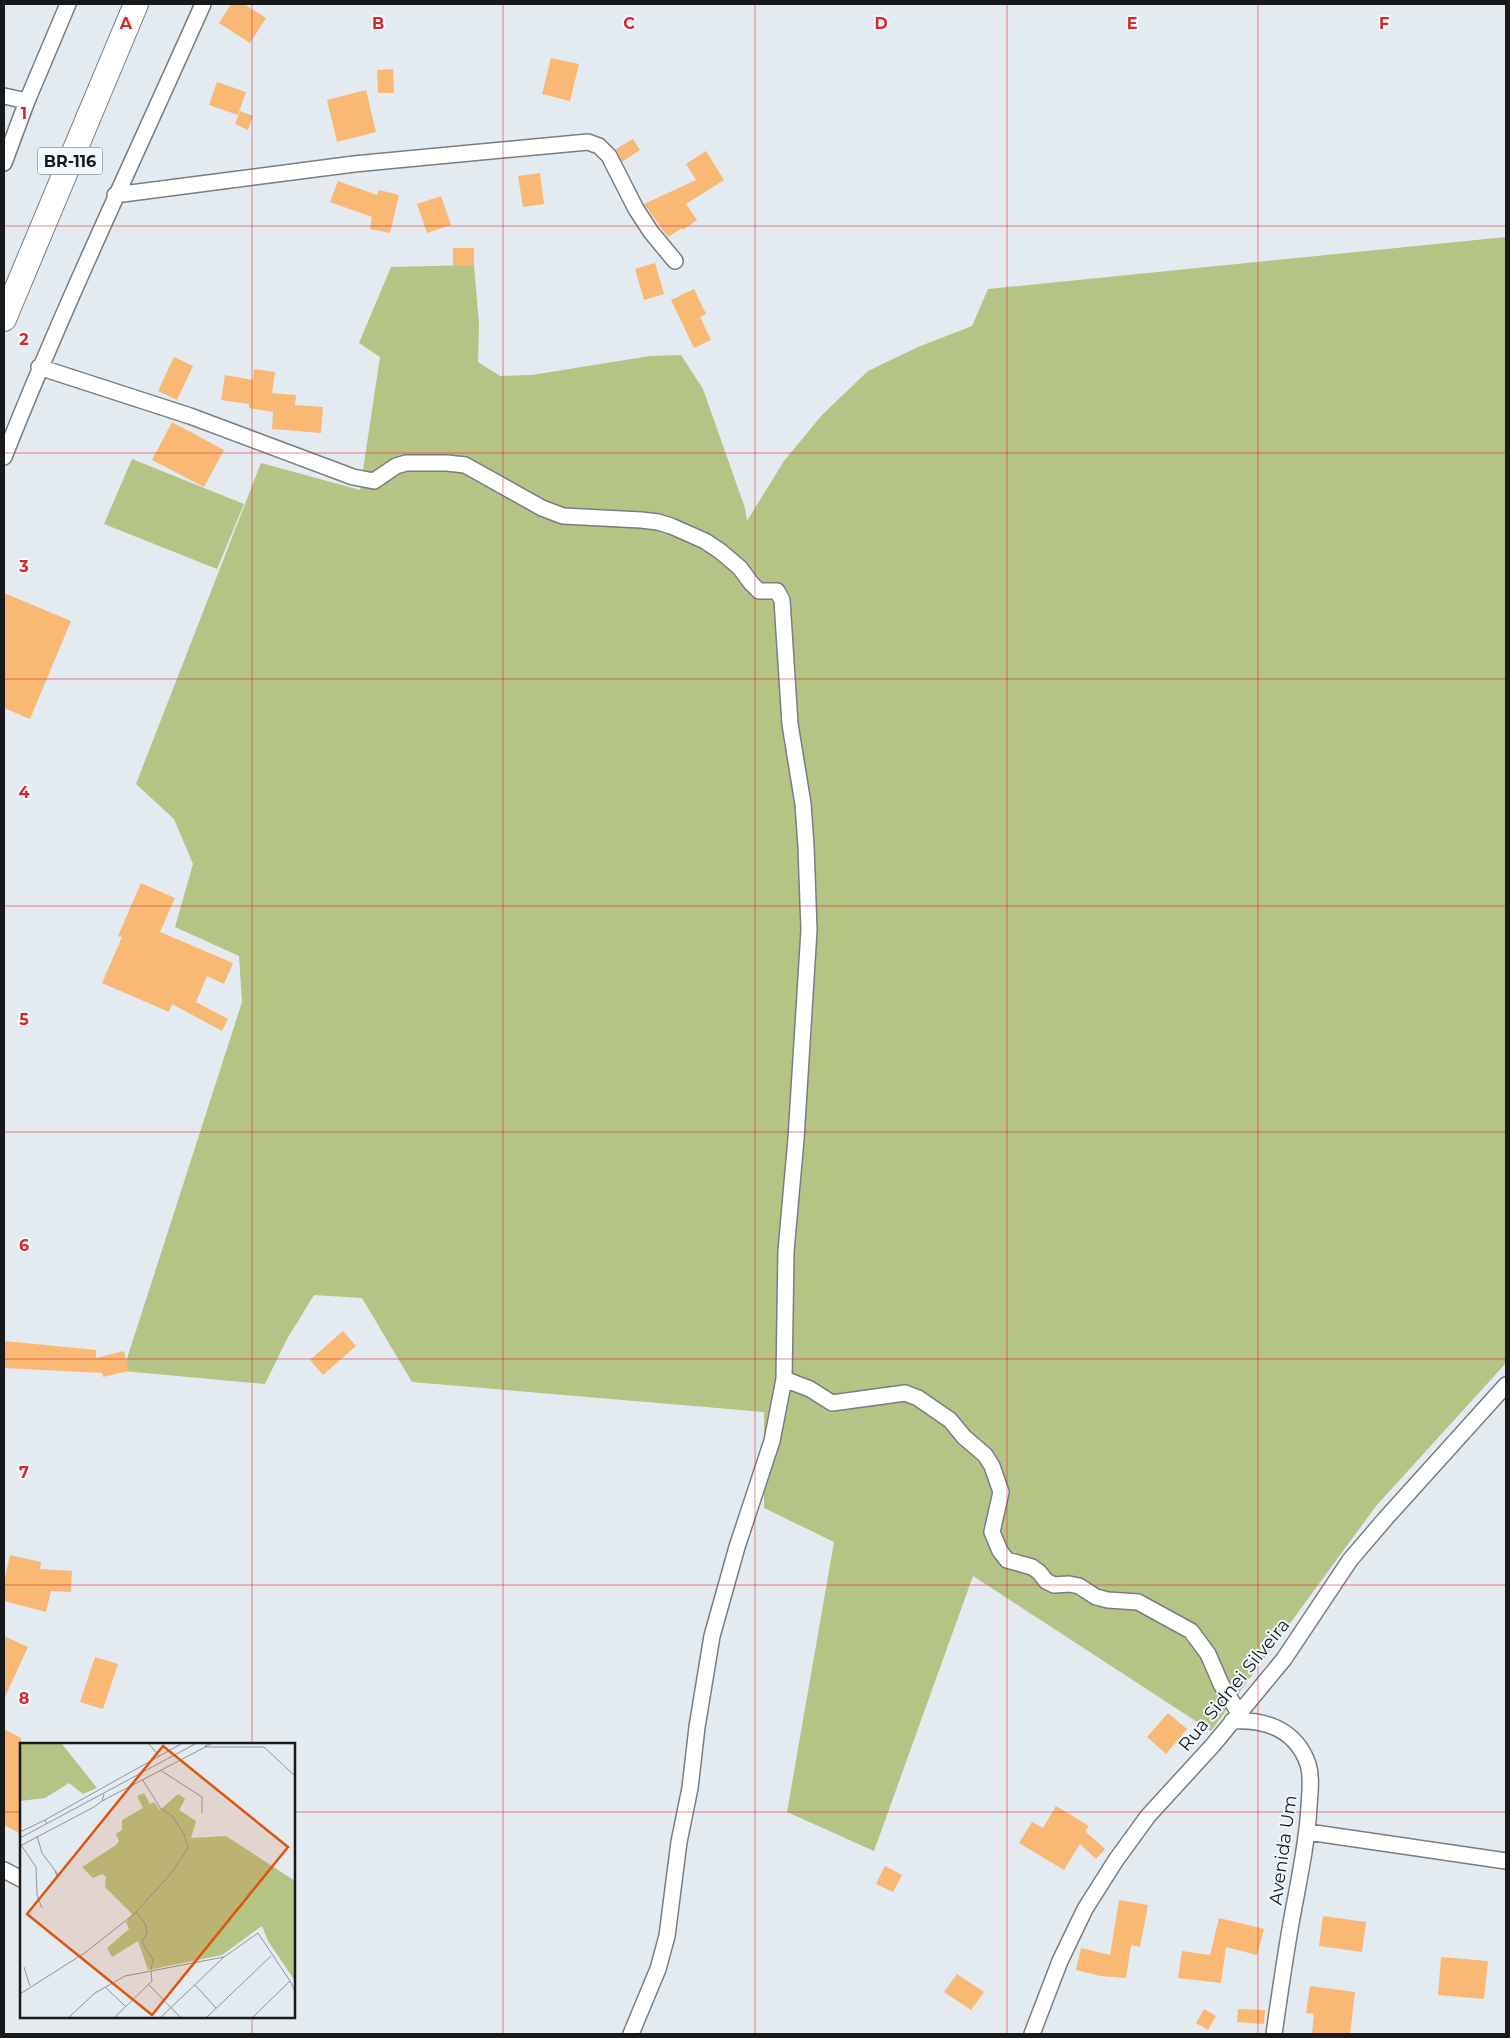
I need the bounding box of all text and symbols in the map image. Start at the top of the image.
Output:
text: A [119,14,133,33]
text: B [372,14,384,33]
text: C [623,14,635,33]
text: D [874,14,888,33]
text: E [1127,14,1137,33]
text: F [1379,14,1389,33]
text: 1 [21,104,27,123]
road number: BR-116 [38,148,102,175]
text: 2 [19,330,29,349]
text: 3 [18,557,29,576]
text: 4 [18,783,30,802]
text: 5 [19,1010,29,1029]
text: 6 [19,1236,29,1255]
text: 7 [19,1463,29,1482]
street label: Rua Sidnei Silveira [1174,1614,1294,1756]
text: 8 [19,1689,29,1708]
inset map [20,1743,295,2018]
street label: Avenida Um [1264,1794,1302,1906]

